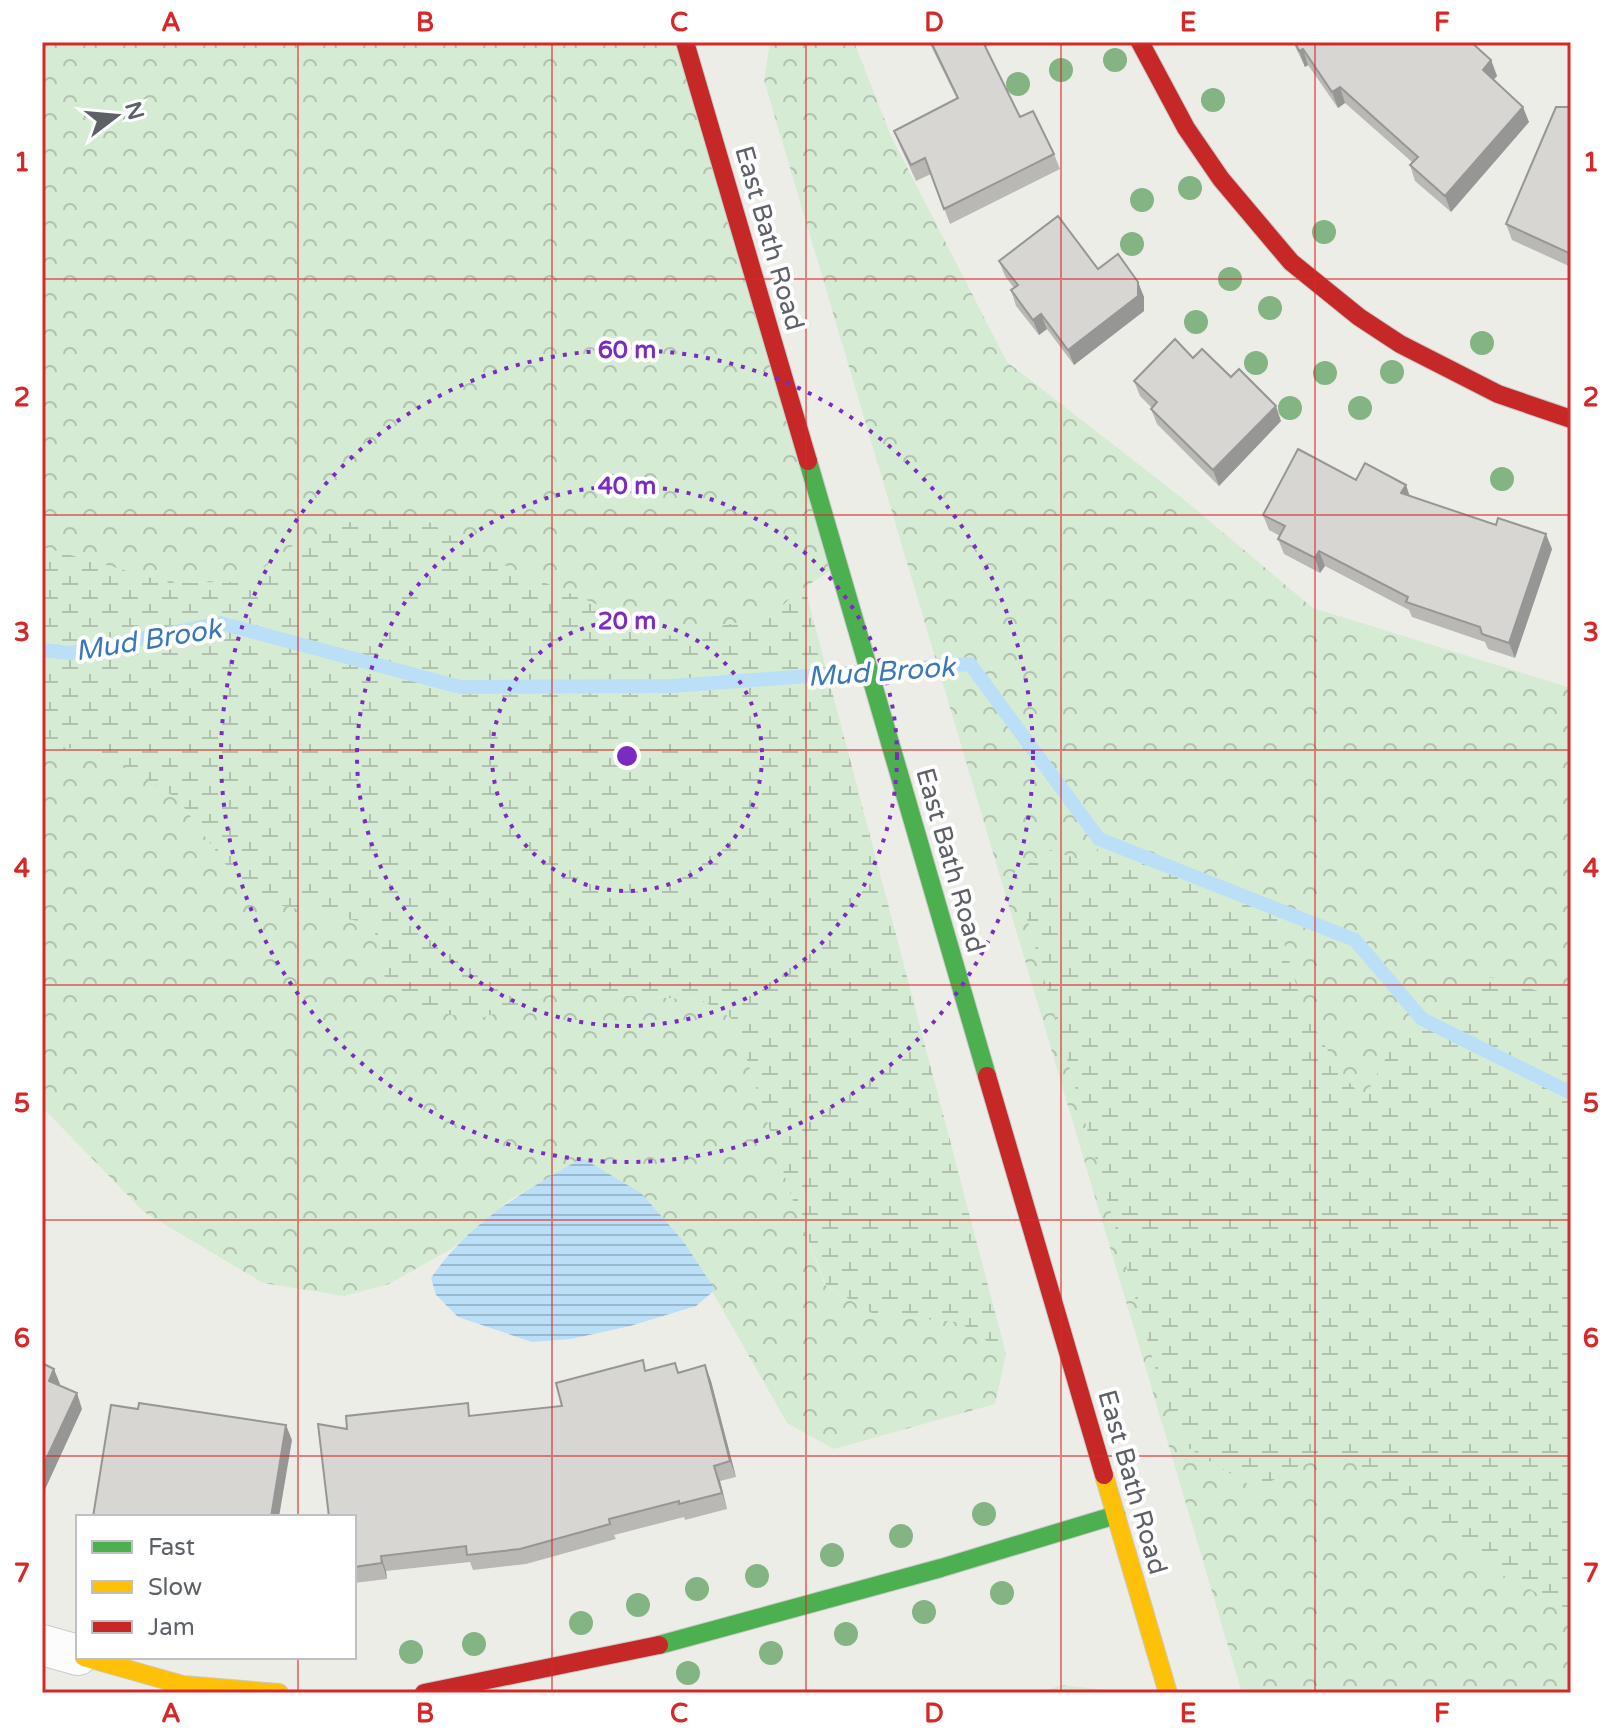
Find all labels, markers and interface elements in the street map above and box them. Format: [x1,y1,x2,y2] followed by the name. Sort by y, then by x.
[161,7,181,38] text: A
[416,7,434,38] text: B
[670,7,688,38] text: C
[924,7,944,38] text: D
[1180,7,1196,38] text: E
[1434,7,1450,38] text: F
[76,76,156,156] north arrow
[119,99,149,123] text: N
[728,142,811,334] street label: East Bath Road
[14,147,30,178] text: 1
[1583,147,1599,178] text: 1
[598,336,656,365] text: 60 m
[14,382,30,413] text: 2
[1583,382,1599,413] text: 2
[598,472,656,501] text: 40 m
[598,607,656,636] text: 20 m
[73,611,225,668] water label: Mud Brook
[14,617,30,648] text: 3
[1583,617,1599,648] text: 3
[806,650,958,694] water label: Mud Brook
[613,742,641,770] centre of rings
[909,764,992,956] street label: East Bath Road
[14,853,30,884] text: 4
[1583,853,1599,884] text: 4
[14,1088,30,1119] text: 5
[1583,1088,1599,1119] text: 5
[14,1323,30,1354] text: 6
[1583,1323,1599,1354] text: 6
[1091,1386,1174,1578] street label: East Bath Road
[76,1515,356,1659] legend
[148,1533,195,1562] text: Fast
[14,1558,30,1589] text: 7
[1583,1558,1599,1589] text: 7
[148,1573,202,1602] text: Slow
[148,1613,195,1642] text: Jam
[161,1698,181,1729] text: A
[416,1698,434,1729] text: B
[670,1698,688,1729] text: C
[924,1698,944,1729] text: D
[1180,1698,1196,1729] text: E
[1434,1698,1450,1729] text: F

